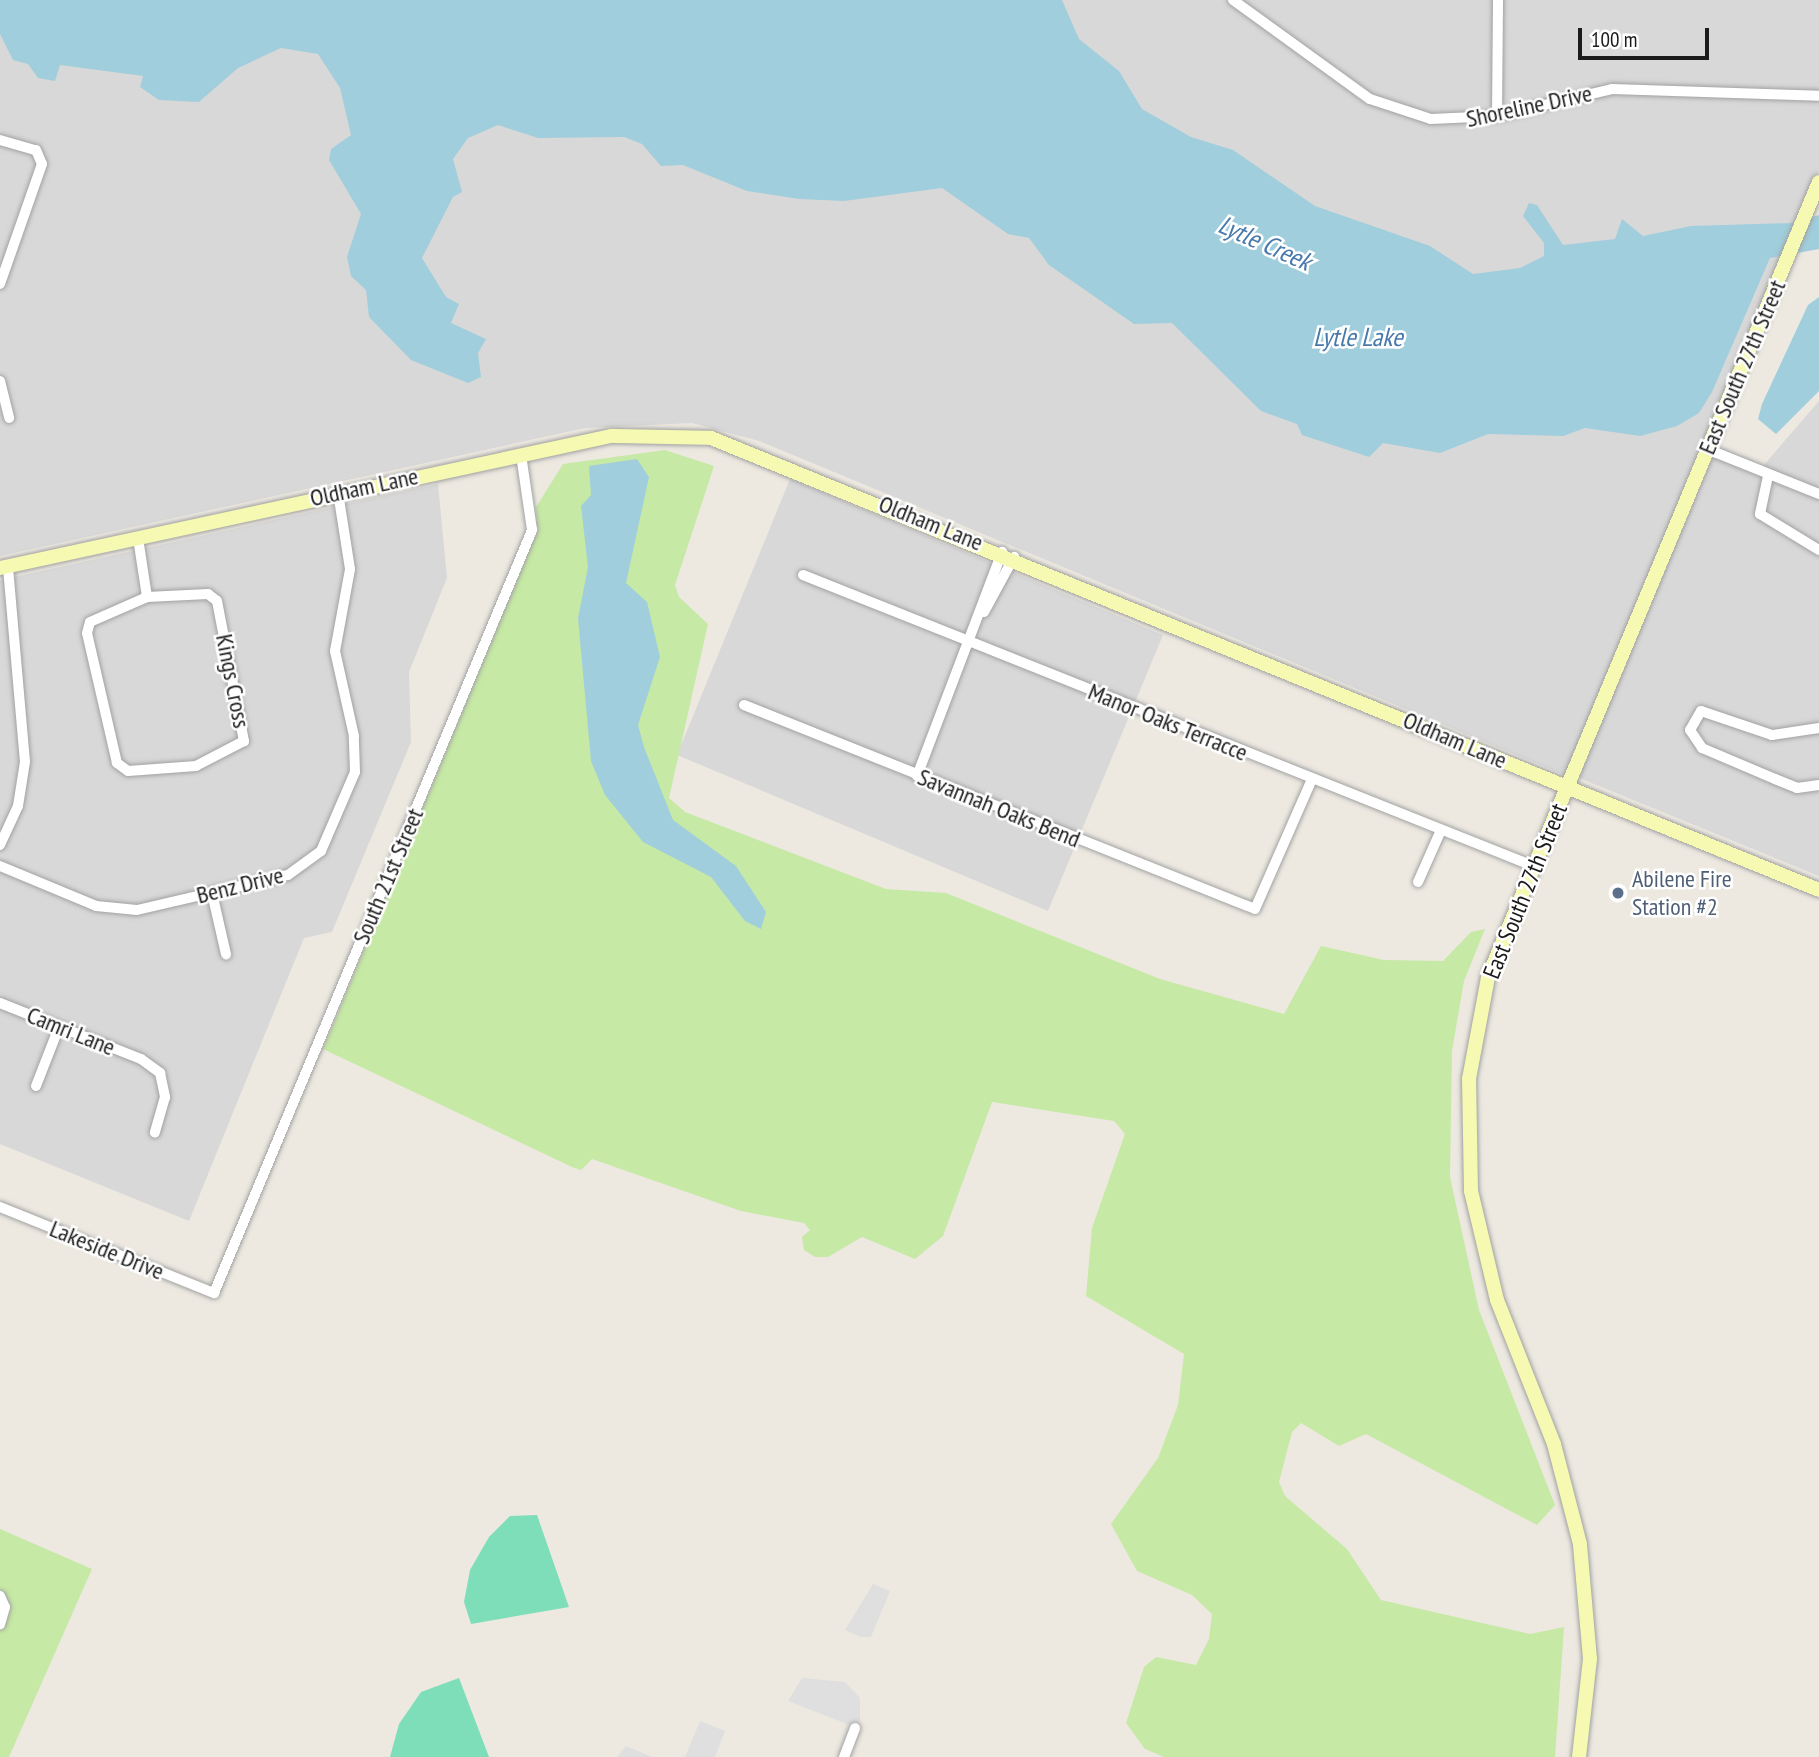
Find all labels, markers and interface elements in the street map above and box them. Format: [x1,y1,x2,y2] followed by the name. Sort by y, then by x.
[1581,14,1712,58] scale bar
[1591,26,1637,53] text: 100 m
[1464,79,1594,133] street label: Shoreline Drive
[1214,209,1316,277] water label: Lytle Creek
[1692,276,1792,458] street label: East South 27th Street
[1313,321,1403,353] water label: Lytle Lake
[307,462,421,512] street label: Oldham Lane
[875,489,987,557] street label: Oldham Lane
[210,632,256,730] street label: Kings Cross
[1084,677,1252,767] street label: Manor Oaks Terracce
[1399,705,1511,775] street label: Oldham Lane
[914,762,1084,854] street label: Savannah Oaks Bend
[1477,799,1573,983] street label: East South 27th Street
[347,804,429,948] street label: South 21st Street
[193,860,287,910] street label: Benz Drive
[1632,865,1732,921] place label: Abilene Fire Station #2
[1610,885,1626,901] marker: Abilene Fire Station #2
[23,1000,119,1062] street label: Camri Lane
[46,1214,168,1286] street label: Lakeside Drive

